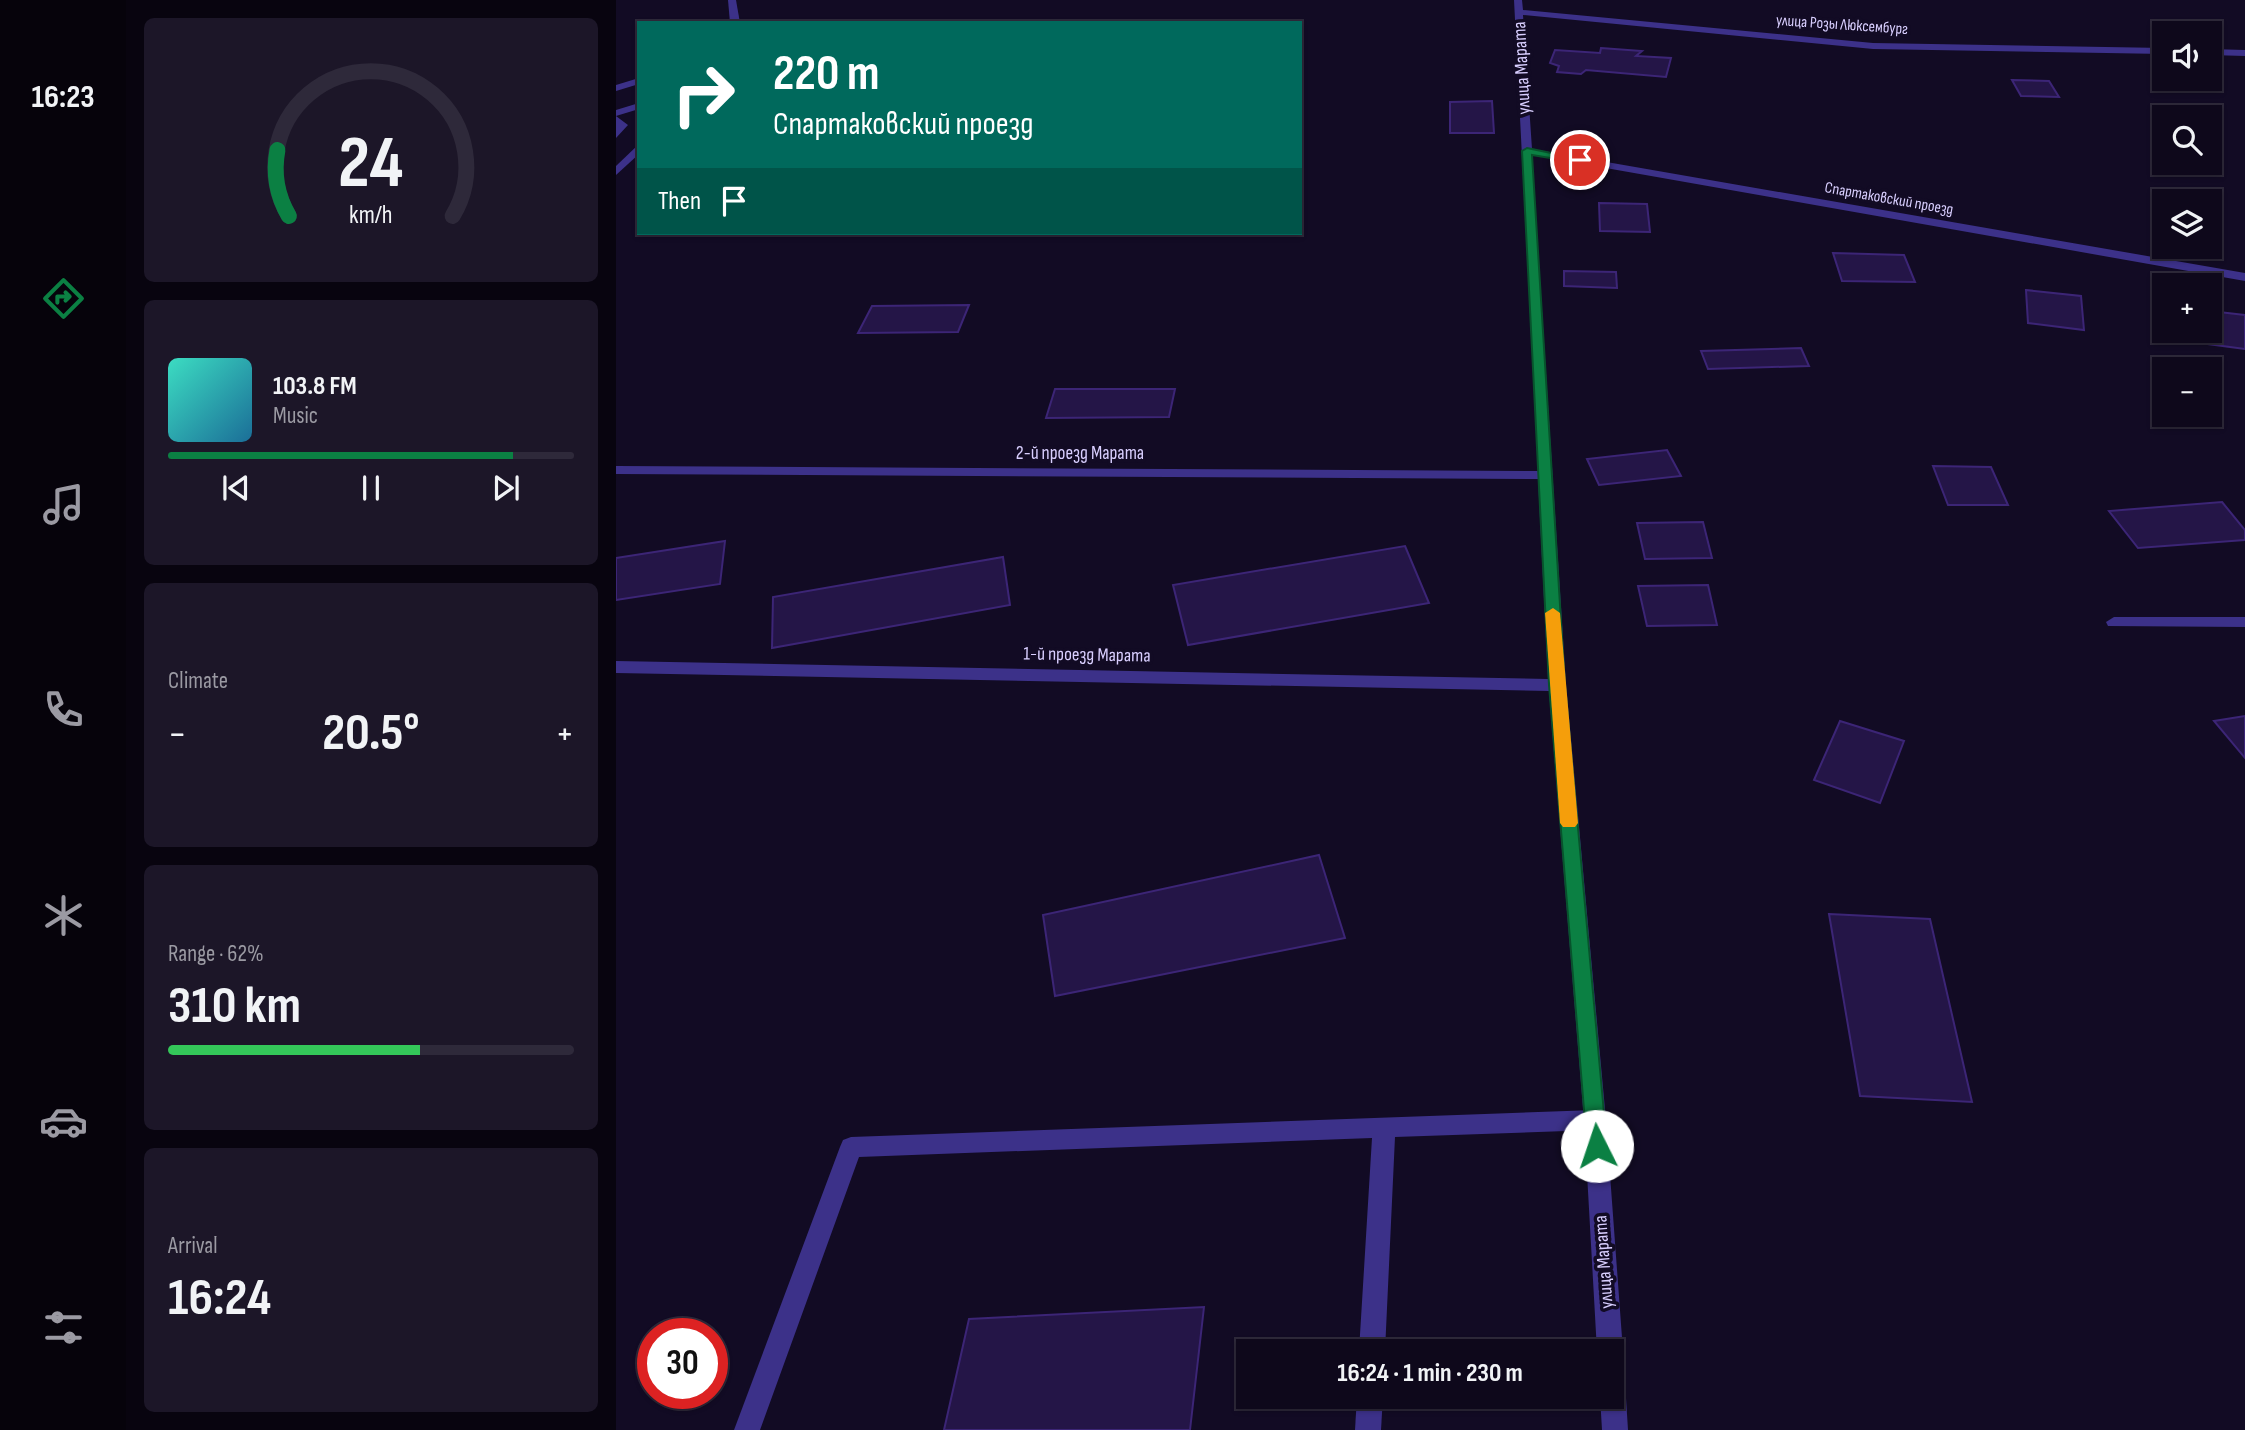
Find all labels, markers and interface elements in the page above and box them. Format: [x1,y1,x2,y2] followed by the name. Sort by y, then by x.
[1775,11,1909,39] street label: улица Розы Люксембург
[1508,21,1536,115] street label: улица Марата
[2152,21,2222,427] map controls
[2152,21,2222,91] button: sound
[773,45,879,104] text: 220 m
[658,49,749,140] icon: right
[31,78,95,117] text: 16:23
[773,105,1033,144] text: Спартаковский проезд
[2152,105,2222,175] button: search
[338,121,404,209] text: 24
[1550,130,1610,190] pin
[1561,141,1599,179] icon: arrive
[1823,178,1955,220] street label: Спартаковский проезд
[715,182,753,220] icon: arrive
[658,186,701,217] text: Then
[2152,189,2222,259] button: layers
[349,200,393,231] text: km/h
[2152,273,2222,343] button: +
[39,274,88,323] icon: directions
[2152,357,2222,427] button: −
[273,371,357,402] text: 103.8 FM
[273,402,318,430] text: Music
[1016,442,1144,465] street label: 2-й проезд Марата
[217,469,255,507] icon: previous
[352,469,390,507] icon: pause
[487,469,525,507] icon: next
[39,480,88,529] icon: music
[1023,642,1151,668] street label: 1-й проезд Марата
[168,667,228,695] text: Climate
[39,685,88,734] icon: phone
[322,702,420,765] text: 20.5°
[168,712,187,757] text: −
[555,712,574,757] text: +
[39,891,88,940] icon: climate
[168,940,264,968] text: Range · 62%
[168,975,301,1038] text: 310 km
[39,1097,88,1146] icon: car
[1560,1109,1634,1183] position arrow
[1589,1215,1619,1309] street label: улица Марата
[168,1232,217,1260] text: Arrival
[168,1267,271,1330] text: 16:24
[39,1303,88,1352] icon: filters
[637,1318,728,1409] speed limit sign: 30
[1337,1358,1523,1389] text: 16:24 · 1 min · 230 m

